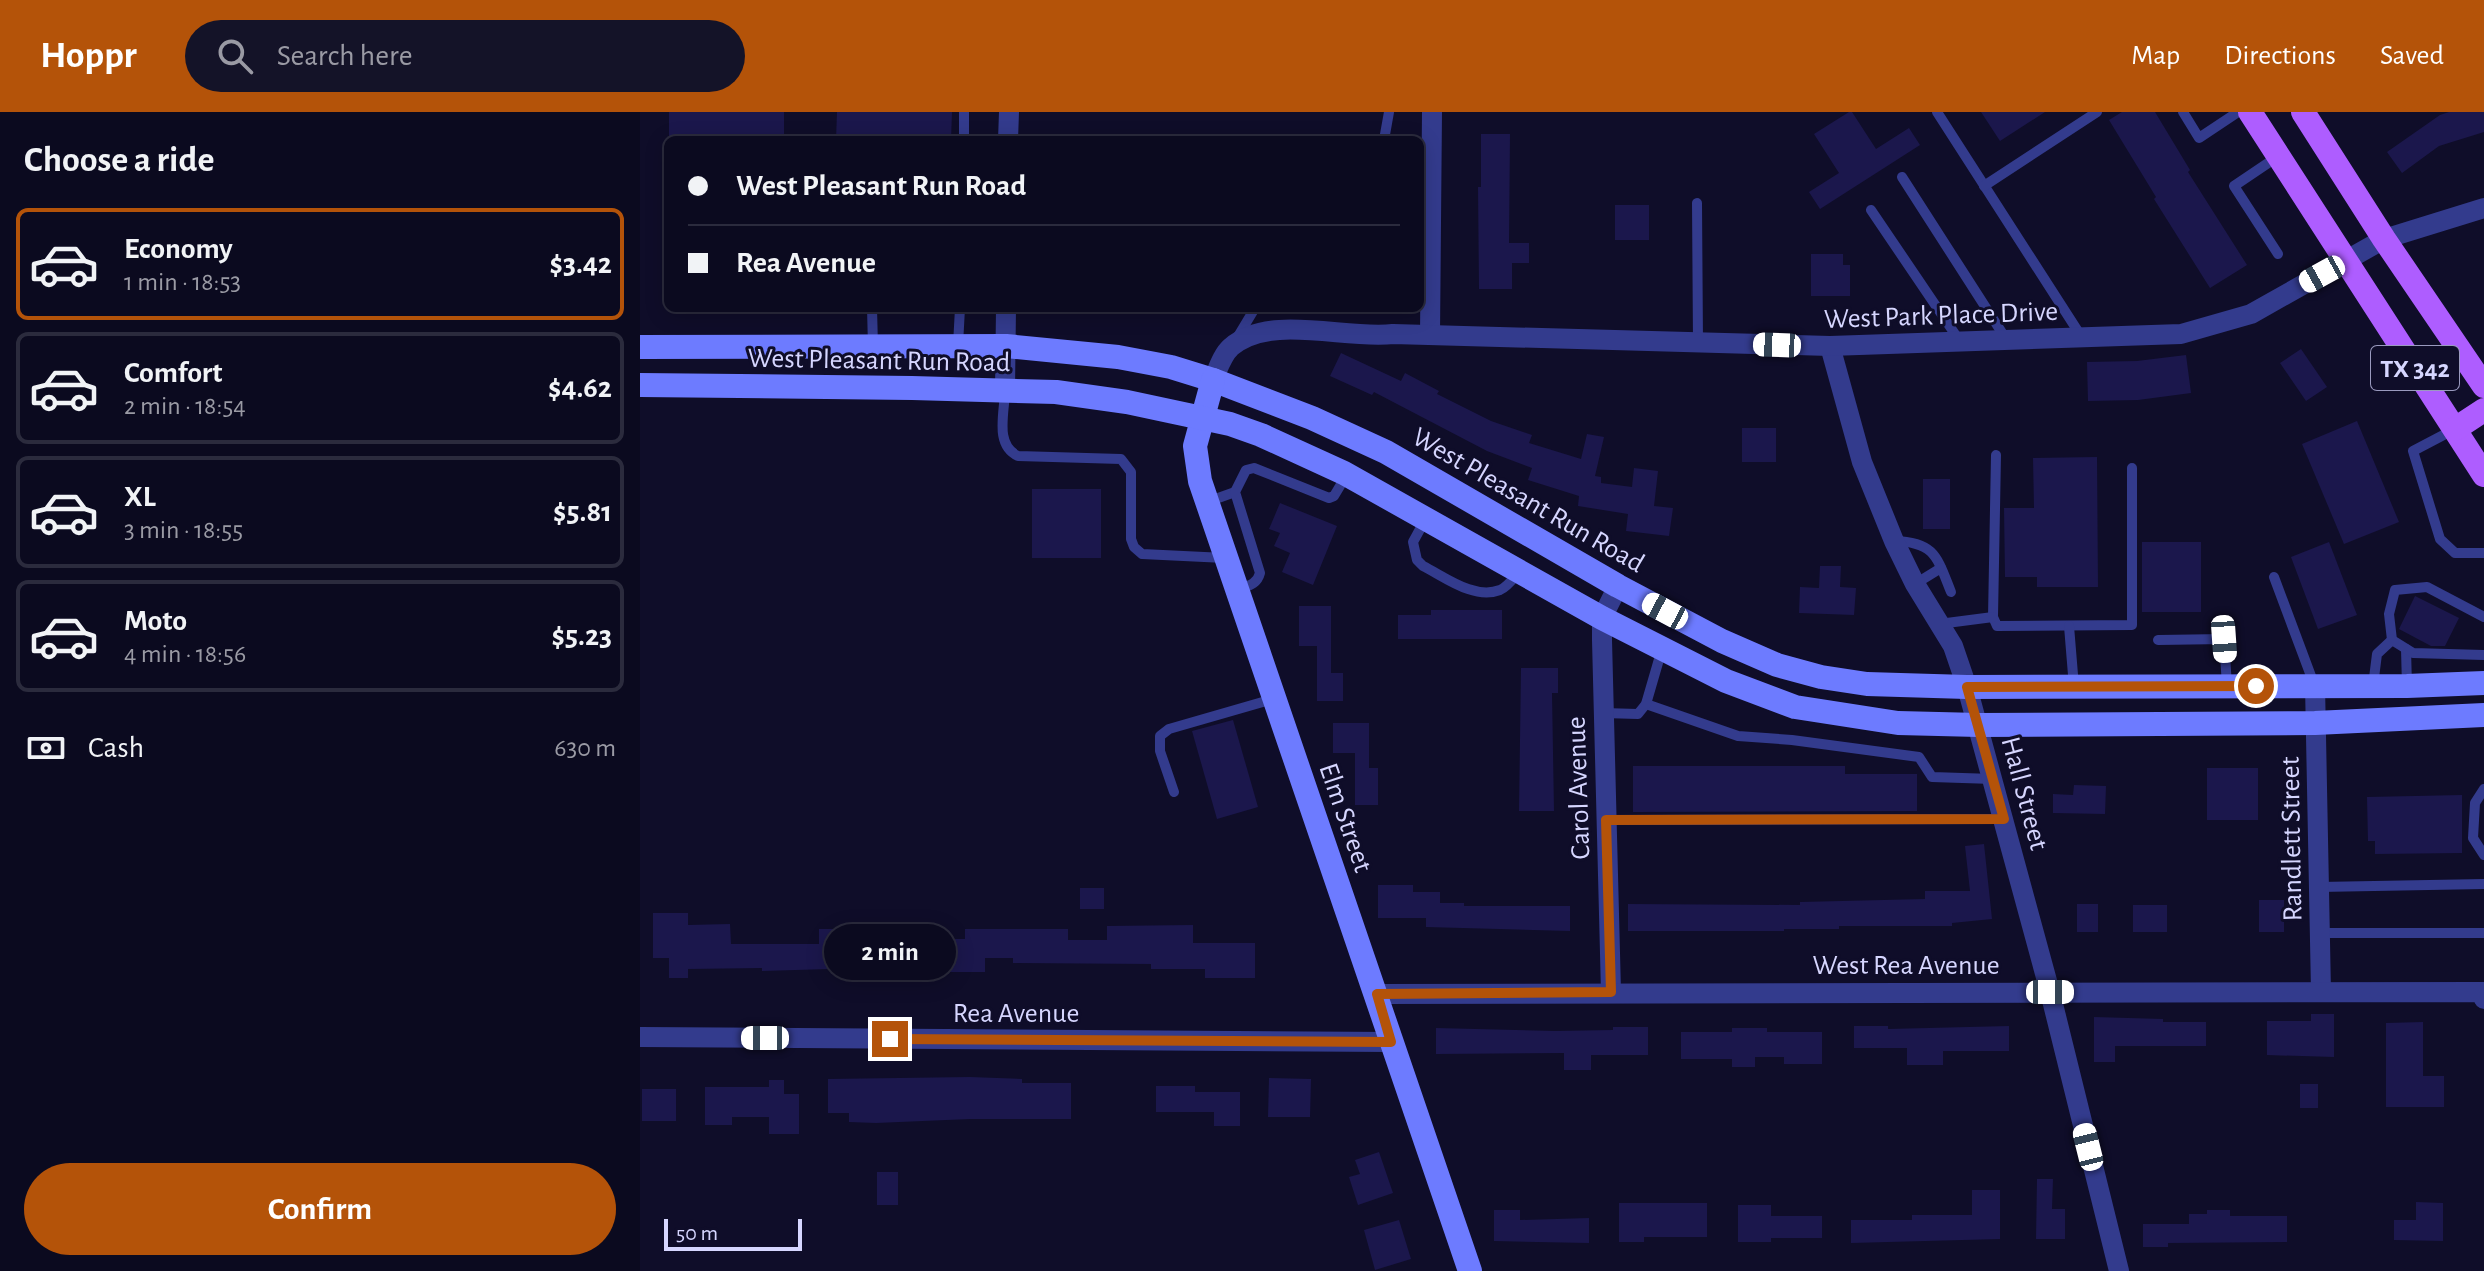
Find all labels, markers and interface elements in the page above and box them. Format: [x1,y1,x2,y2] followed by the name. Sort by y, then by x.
[185,20,745,92] search box
[213,34,257,78] icon: search
[40,37,137,75] text: Hoppr
[277,41,412,71] text: Search here
[2131,42,2180,70] text: Map
[2224,42,2336,70] text: Directions
[2380,42,2444,70] text: Saved
[24,142,214,178] text: Choose a ride
[736,171,1026,201] text: West Pleasant Run Road
[28,228,100,300] icon: car
[124,234,233,264] text: Economy
[736,248,876,278] text: Rea Avenue
[549,249,612,279] text: $3.42
[2295,252,2349,296] car
[124,269,241,295] text: 1 min · 18:53
[1823,298,2059,334] street label: West Park Place Drive
[1753,332,1801,358] car
[747,345,1011,377] street label: West Pleasant Run Road
[2371,346,2459,390] road number: TX 342
[28,352,100,424] icon: car
[124,358,223,388] text: Comfort
[548,373,612,403] text: $4.62
[124,393,246,419] text: 2 min · 18:54
[1407,423,1649,579] street label: West Pleasant Run Road
[28,476,100,548] icon: car
[124,482,156,512] text: XL
[553,497,612,527] text: $5.81
[124,517,243,543] text: 3 min · 18:55
[1638,589,1692,633] car
[28,600,100,672] icon: car
[124,606,187,636] text: Moto
[2210,614,2238,664] car
[552,621,612,651] text: $5.23
[124,641,246,667] text: 4 min · 18:56
[2238,668,2274,704] route start
[1563,716,1595,860] street label: Carol Avenue
[24,726,68,770] icon: cash
[88,733,144,763] text: Cash
[1996,734,2053,853] street label: Hall Street
[554,735,616,761] text: 630 m
[2277,756,2307,922] street label: Randlett Street
[1313,760,1377,876] street label: Elm Street
[824,923,956,979] callout: 2 min
[861,939,919,965] text: 2 min
[1812,952,2000,980] street label: West Rea Avenue
[2026,980,2074,1004] car
[953,1000,1079,1028] street label: Rea Avenue
[872,1021,908,1057] route end
[741,1026,789,1050] car
[2071,1121,2105,1173] car
[24,1163,616,1255] button: Confirm
[664,1215,802,1251] scale bar
[676,1222,718,1244] text: 50 m

